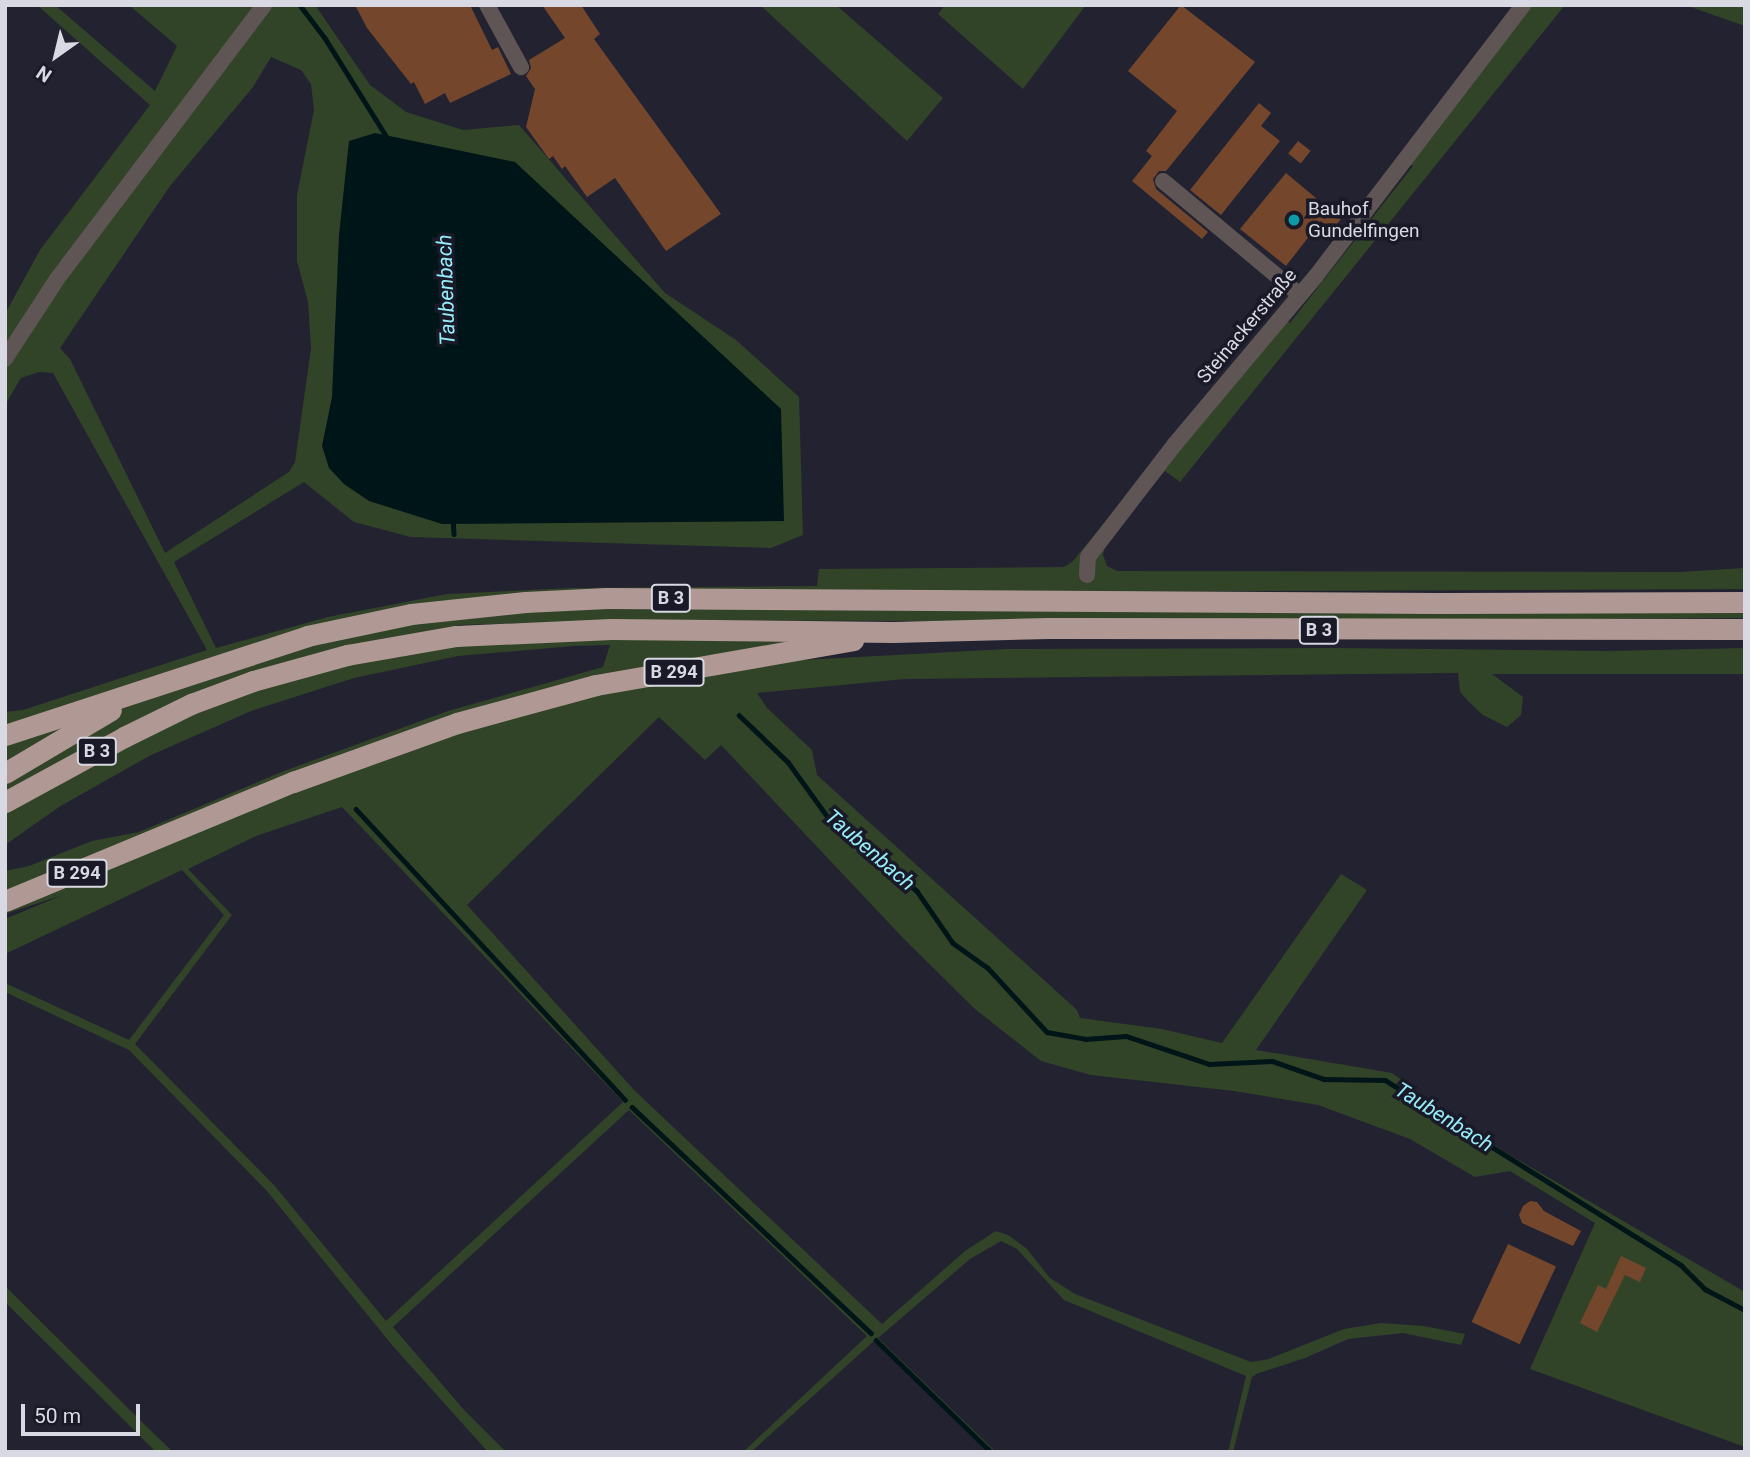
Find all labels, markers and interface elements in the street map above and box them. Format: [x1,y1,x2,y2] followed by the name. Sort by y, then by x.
[21,21,91,91] north arrow
[32,61,56,87] text: N
[1308,198,1420,242] place label: Bauhof Gundelfingen
[1286,212,1302,228] marker: Bauhof Gundelfingen
[431,234,461,346] water label: Taubenbach
[1192,264,1302,388] street label: Steinackerstraße
[650,584,692,612] road number: B 3
[1298,616,1340,644] road number: B 3
[642,658,706,686] road number: B 294
[76,736,118,766] road number: B 3
[820,804,920,896] water label: Taubenbach
[46,858,108,888] road number: B 294
[1390,1077,1498,1157] water label: Taubenbach
[24,1390,144,1434] scale bar
[34,1404,81,1428] text: 50 m

